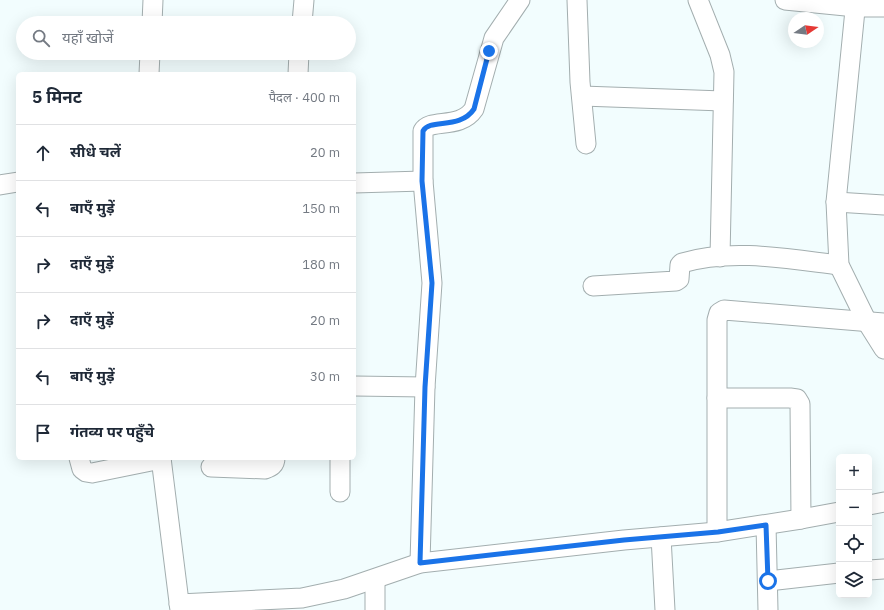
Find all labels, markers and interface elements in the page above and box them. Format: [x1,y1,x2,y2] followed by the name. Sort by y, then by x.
[788,12,824,48] north arrow
[16,16,356,60] search box
[30,27,52,49] icon: search
[62,28,113,47] text: यहाँ खोजें
[480,42,498,60] route end
[32,86,82,108] text: 5 मिनट
[269,89,340,106] text: पैदल · 400 m
[32,142,54,164] icon: ahead
[70,142,121,161] text: सीधे चलें
[310,144,340,161] text: 20 m
[32,198,54,220] icon: left
[70,198,115,217] text: बाएँ मुड़ें
[302,200,340,217] text: 150 m
[32,254,54,276] icon: right
[70,254,114,273] text: दाएँ मुड़ें
[302,256,340,273] text: 180 m
[32,310,54,332] icon: right
[70,310,114,329] text: दाएँ मुड़ें
[310,312,340,329] text: 20 m
[32,366,54,388] icon: left
[70,366,115,385] text: बाएँ मुड़ें
[310,368,340,385] text: 30 m
[32,422,54,444] icon: arrive
[70,422,154,441] text: गंतव्य पर पहुँचे
[836,454,872,598] map controls
[836,454,872,490] button: +
[836,490,872,526] button: −
[836,526,872,562] button: locate
[836,562,872,598] button: layers
[759,572,777,590] route start

